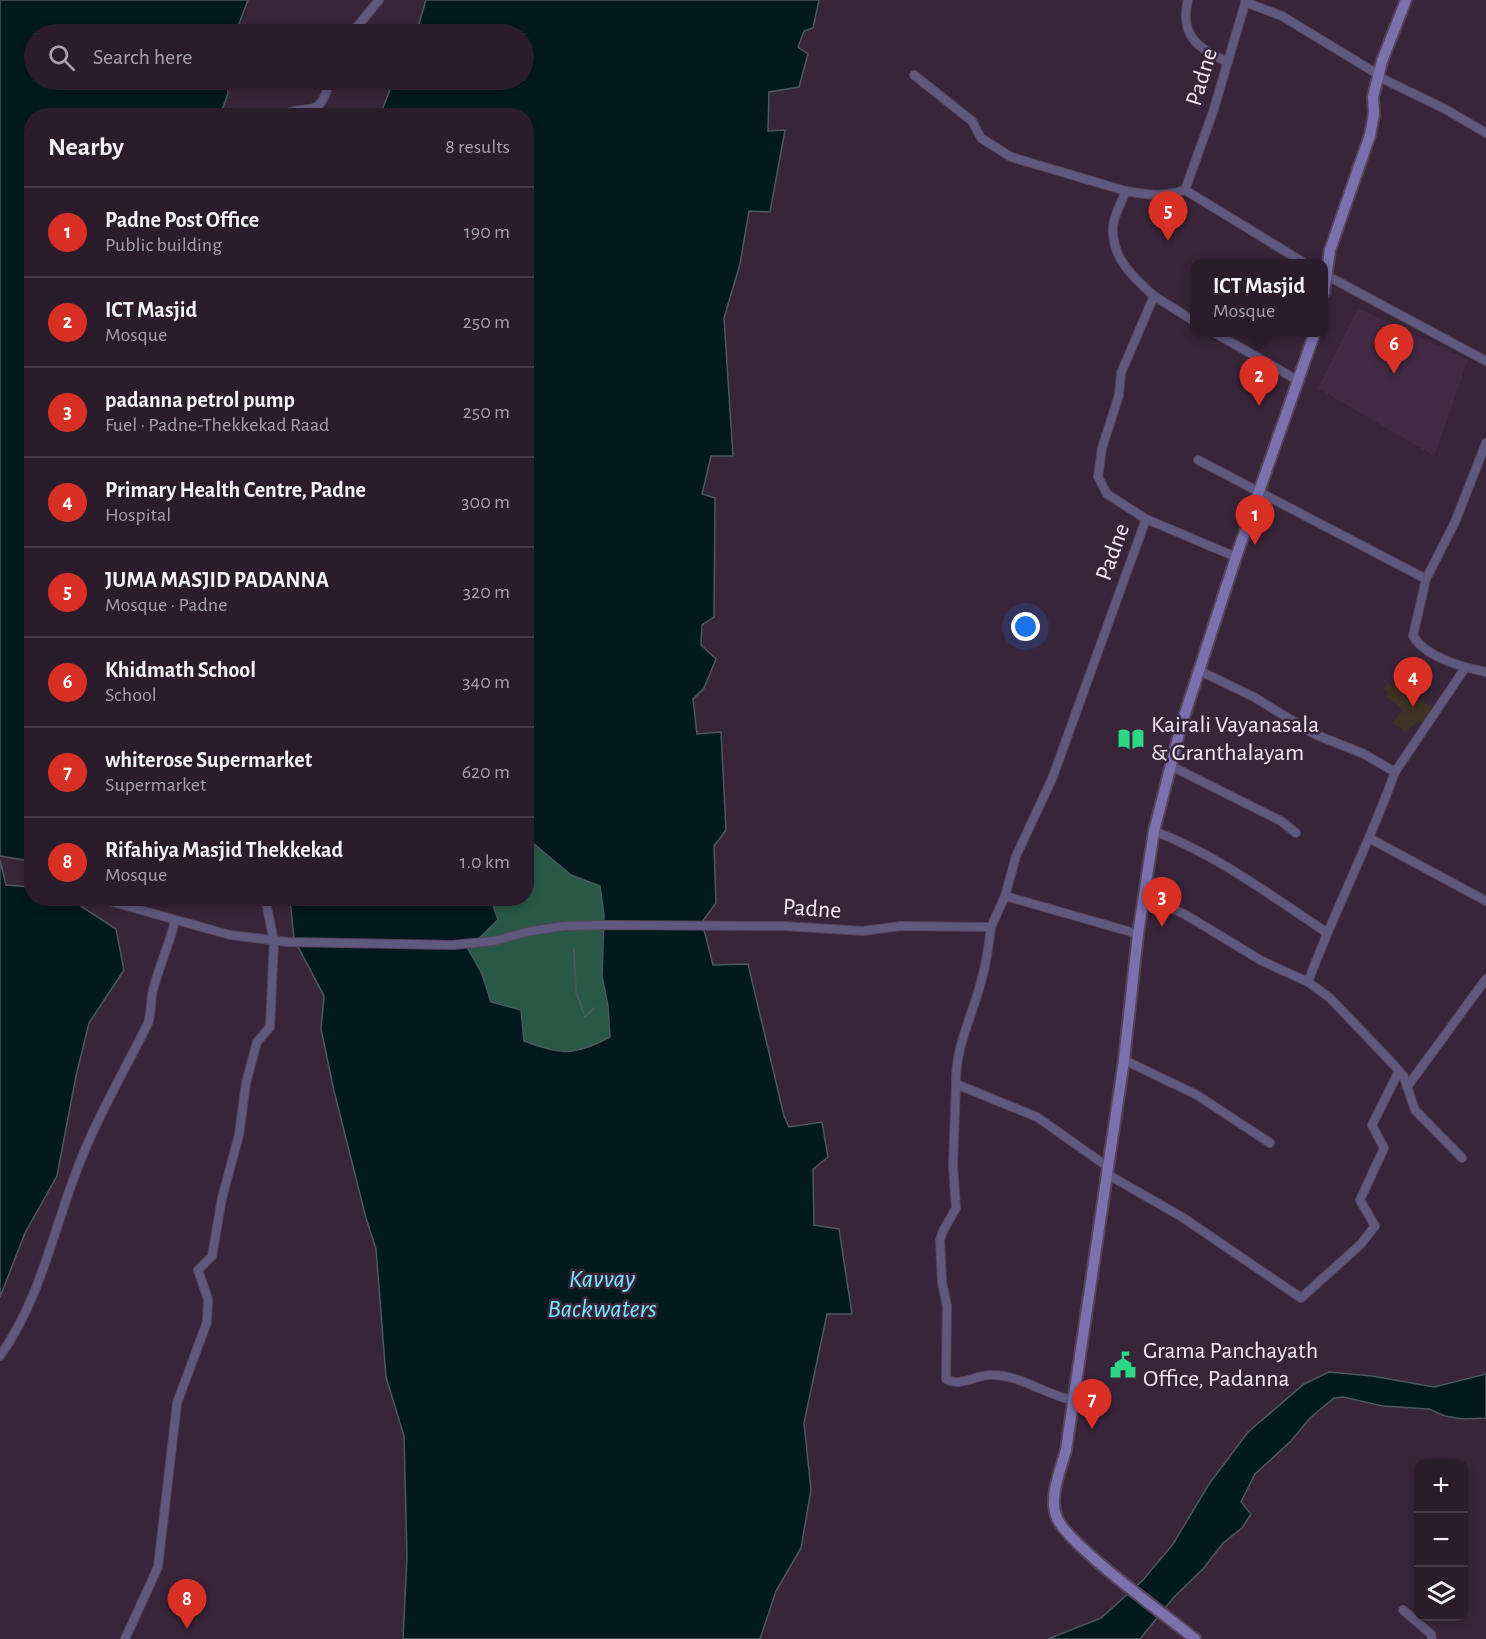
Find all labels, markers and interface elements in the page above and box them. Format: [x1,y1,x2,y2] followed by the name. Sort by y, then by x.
[24,24,534,90] search box
[45,41,78,74] icon: search
[1182,45,1222,109] street label: Padne
[93,46,192,68] text: Search here
[48,134,124,160] text: Nearby
[445,137,510,157] text: 8 results
[1148,192,1188,241] pin: 5
[105,209,259,231] text: Padne Post Office
[64,222,71,242] text: 1
[464,222,510,242] text: 190 m
[105,235,222,255] text: Public building
[1190,259,1328,337] popup
[1213,275,1305,297] text: ICT Masjid
[105,299,197,321] text: ICT Masjid
[1213,301,1275,321] text: Mosque
[63,312,72,332] text: 2
[463,312,510,332] text: 250 m
[1374,324,1414,374] pin: 6
[105,325,167,345] text: Mosque
[1240,356,1278,406] pin: 2
[105,389,295,411] text: padanna petrol pump
[63,402,72,422] text: 3
[463,402,510,422] text: 250 m
[105,415,329,435] text: Fuel · Padne-Thekkekad Raad
[105,479,366,501] text: Primary Health Centre, Padne
[62,492,73,512] text: 4
[461,492,510,512] text: 300 m
[1236,496,1274,545] pin: 1
[105,505,171,525] text: Hospital
[1092,520,1134,584] street label: Padne
[105,569,329,591] text: JUMA MASJID PADANNA
[63,582,72,602] text: 5
[463,582,510,602] text: 320 m
[105,595,227,615] text: Mosque · Padne
[1011,612,1040,641] your location
[1394,658,1432,707] pin: 4
[105,659,256,681] text: Khidmath School
[63,672,72,692] text: 6
[462,672,510,692] text: 340 m
[105,685,157,705] text: School
[1151,713,1319,765] place label: Kairali Vayanasala & Granthalayam
[1116,724,1146,754] library icon: Kairali Vayanasala & Granthalayam
[105,749,312,771] text: whiterose Supermarket
[63,762,72,782] text: 7
[462,762,510,782] text: 620 m
[105,775,206,795] text: Supermarket
[105,839,343,861] text: Rifahiya Masjid Thekkekad
[63,852,72,872] text: 8
[460,852,510,872] text: 1.0 km
[105,865,167,885] text: Mosque
[1142,878,1182,927] pin: 3
[782,895,842,923] street label: Padne
[548,1266,656,1322] water label: Kavvay Backwaters
[1143,1339,1318,1391] place label: Grama Panchayath Office, Padanna
[1108,1350,1138,1380] public building icon: Grama Panchayath Office, Padanna
[1072,1380,1112,1429] pin: 7
[1414,1459,1468,1621] map controls
[1414,1459,1468,1513] button: +
[1414,1513,1468,1567] button: −
[1414,1567,1468,1621] button: layers
[168,1580,207,1629] pin: 8

